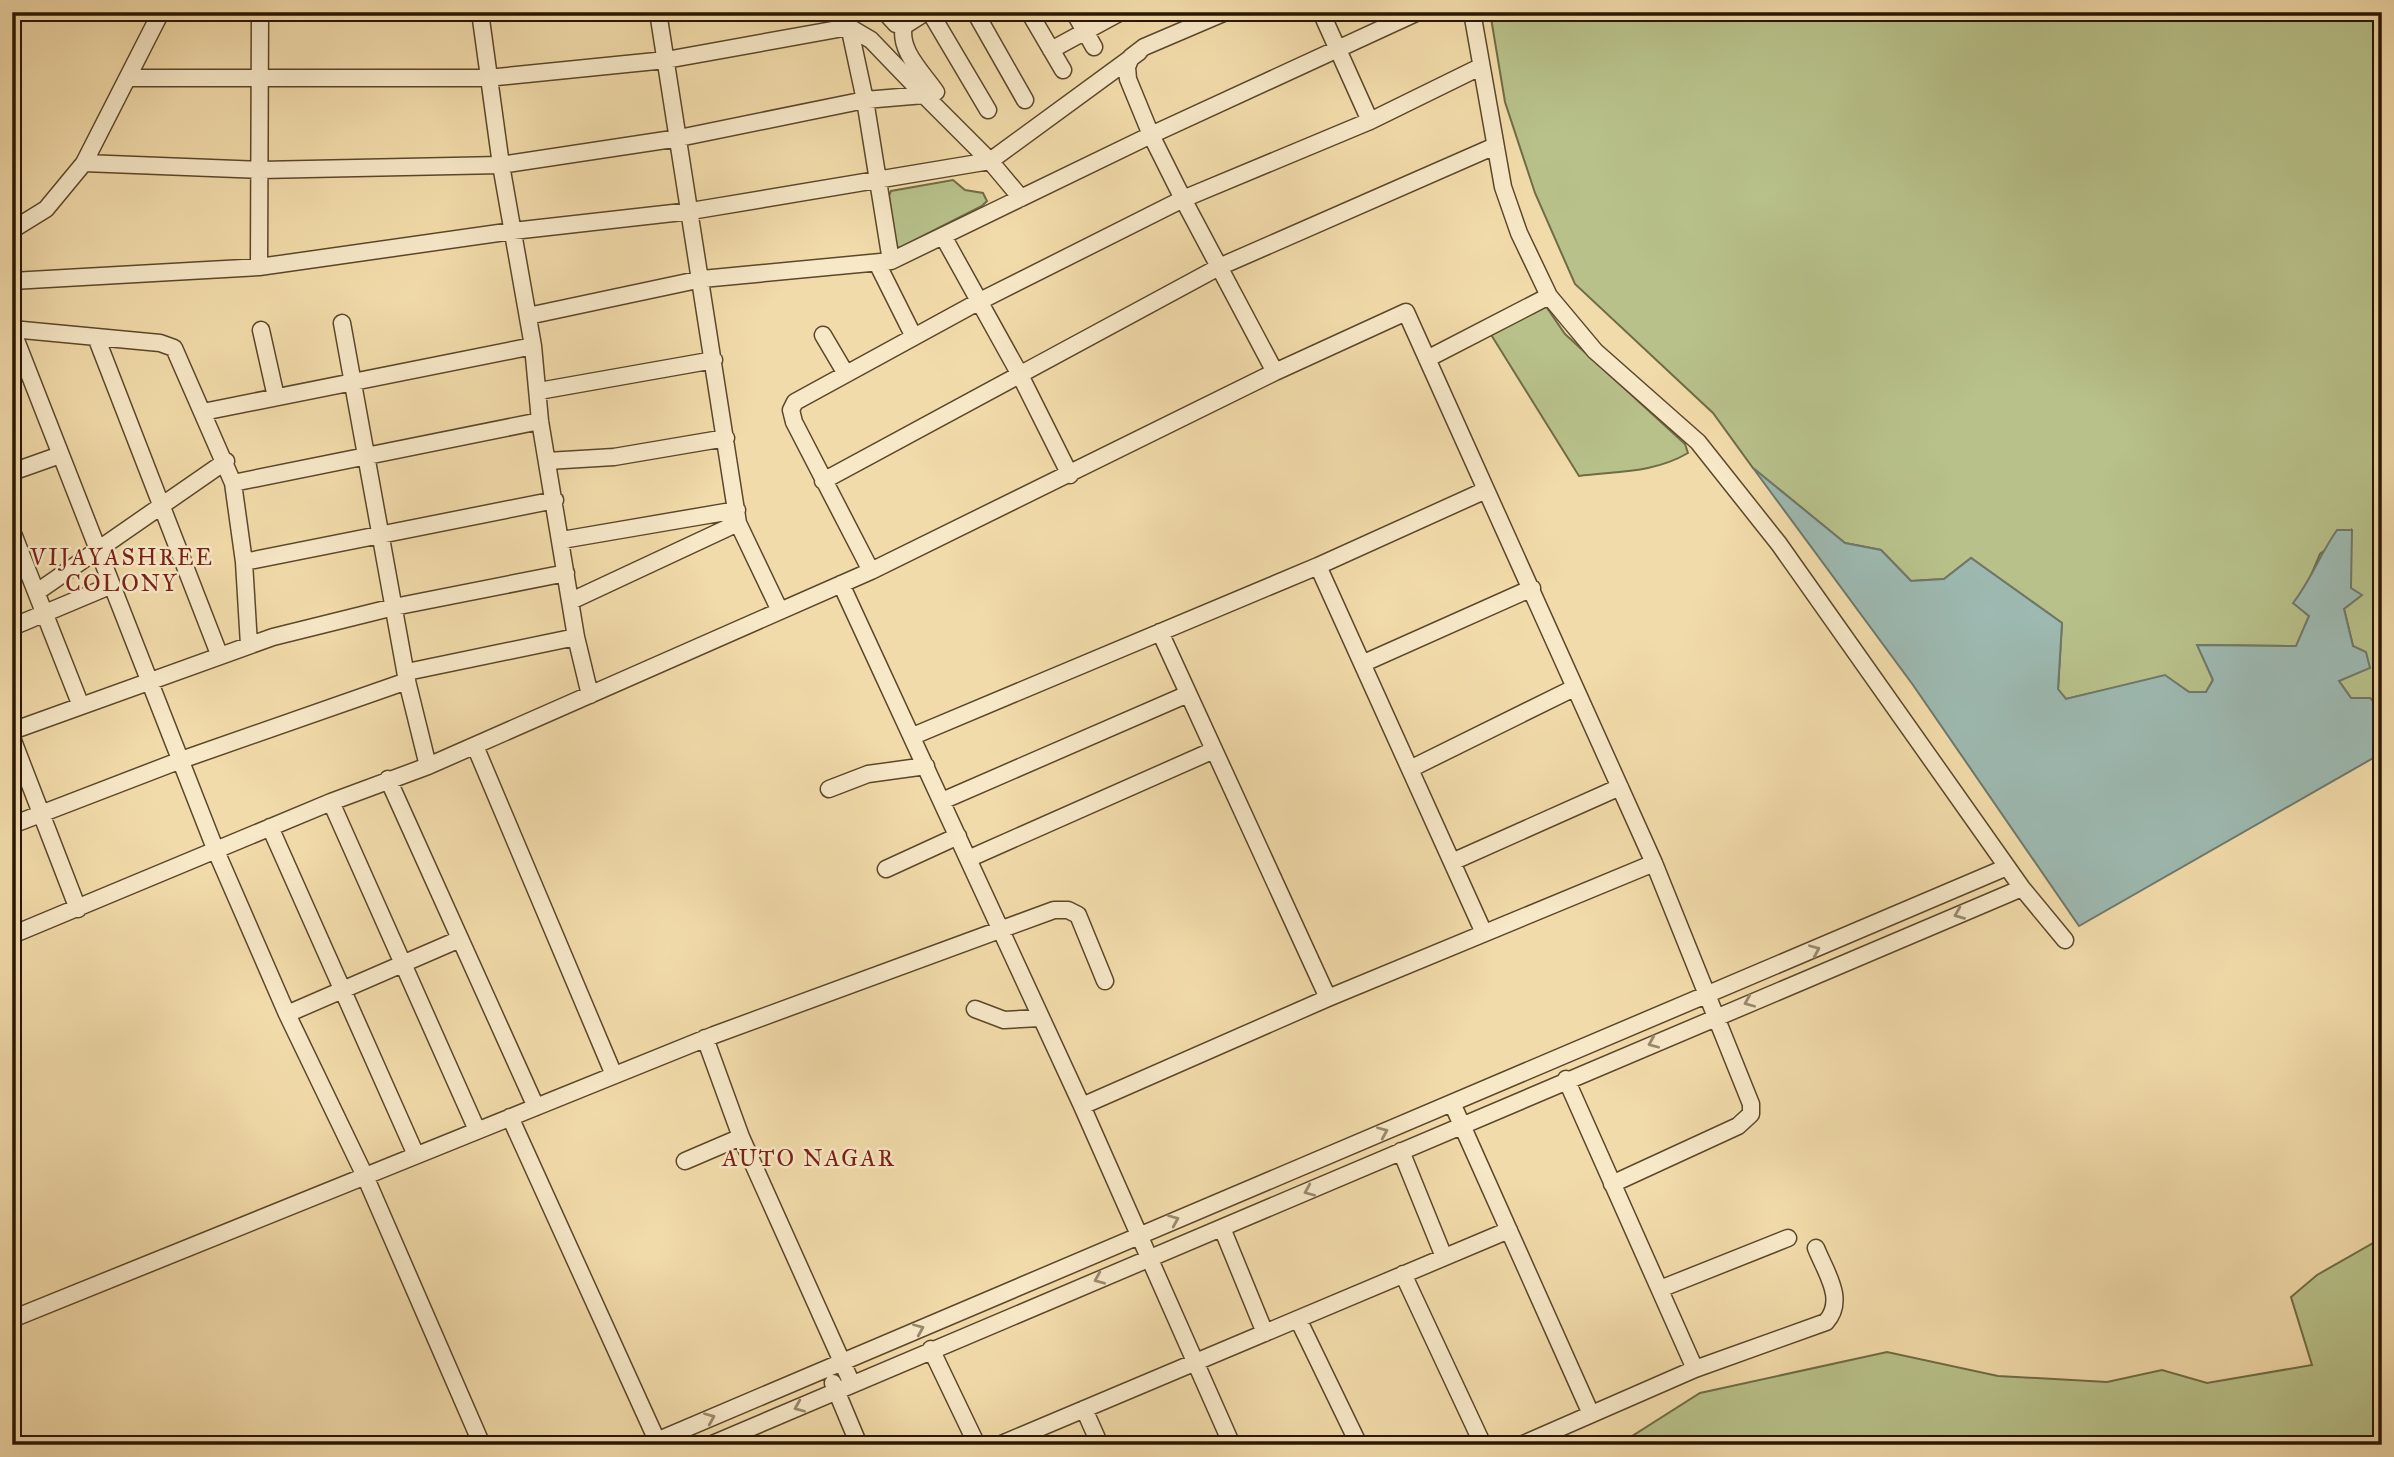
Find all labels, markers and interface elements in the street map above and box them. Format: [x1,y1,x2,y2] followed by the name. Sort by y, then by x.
[29,543,214,597] district label: VIJAYASHREE COLONY
[1954,906,1967,920] one-way arrow
[1809,944,1821,958] one-way arrow
[1744,994,1757,1008] one-way arrow
[1647,1035,1660,1049] one-way arrow
[1376,1126,1389,1140] one-way arrow
[721,1144,896,1172] district label: AUTO NAGAR
[1303,1183,1316,1197] one-way arrow
[1166,1214,1179,1228] one-way arrow
[1094,1271,1106,1285] one-way arrow
[913,1323,925,1337] one-way arrow
[794,1398,806,1412] one-way arrow
[703,1412,715,1426] one-way arrow

